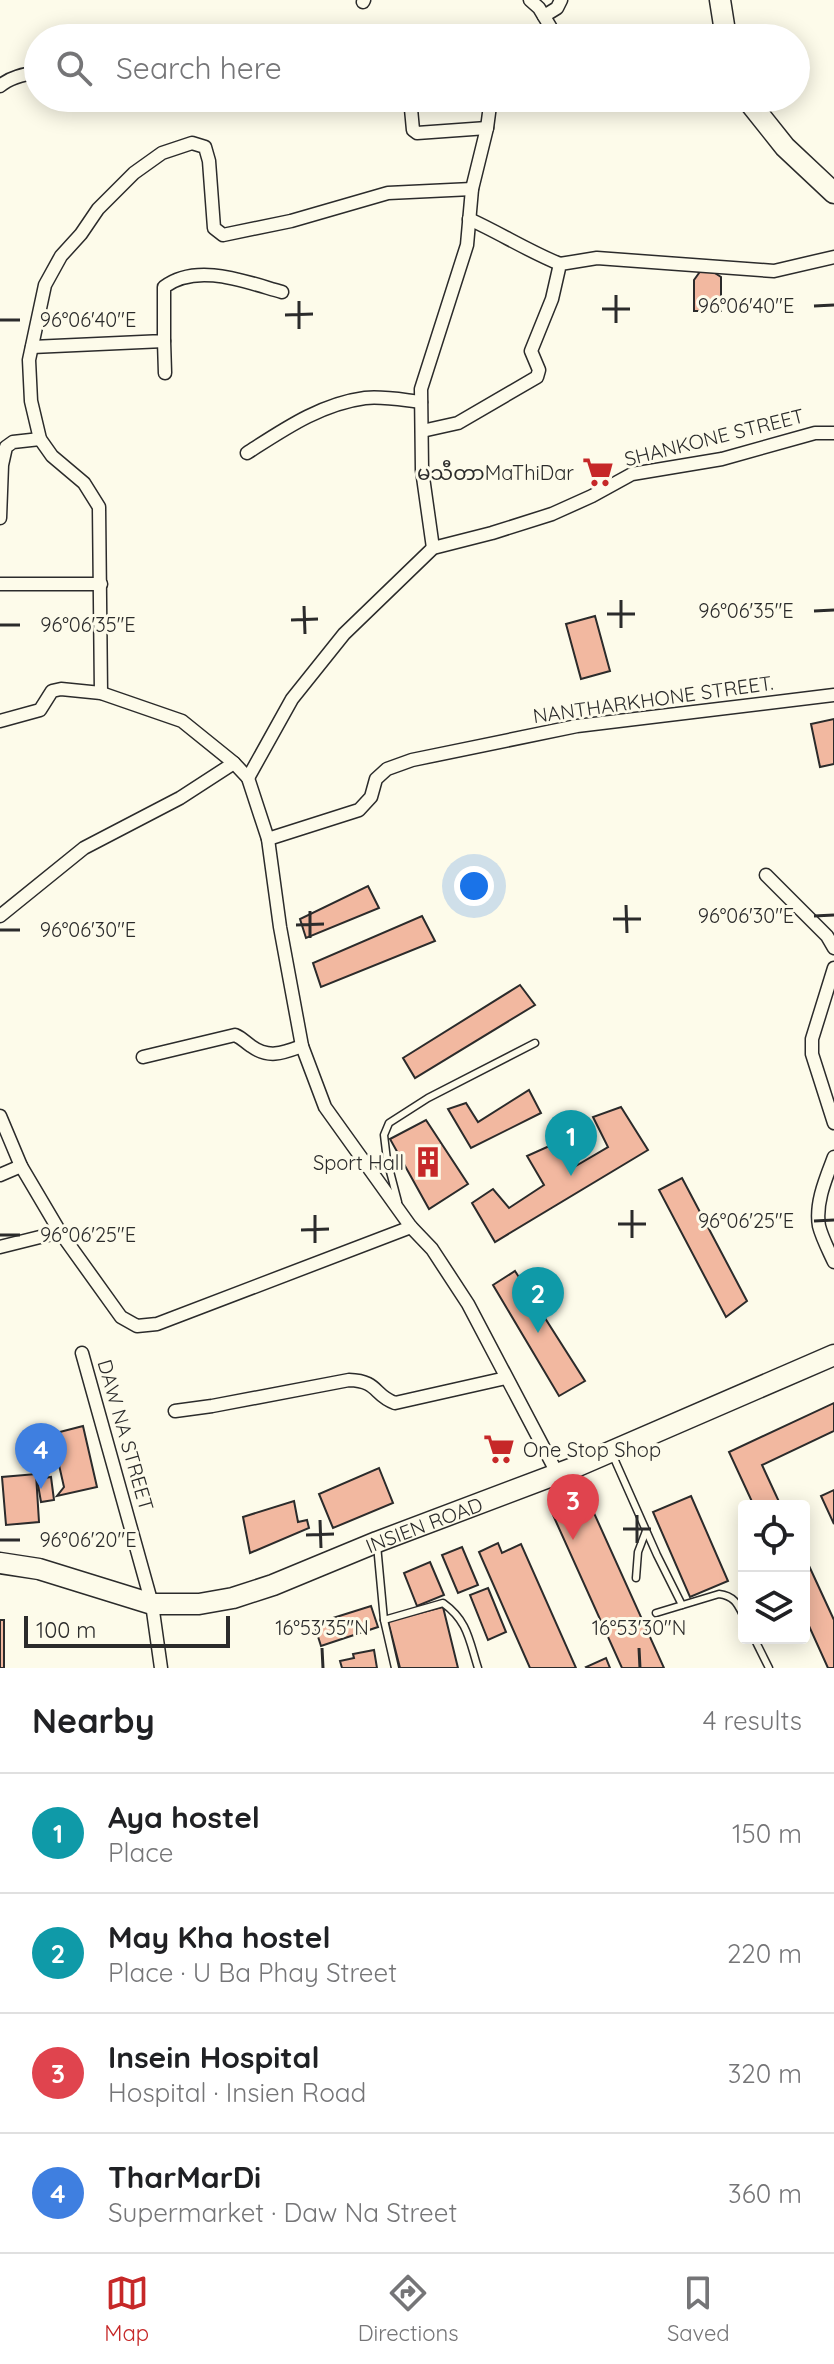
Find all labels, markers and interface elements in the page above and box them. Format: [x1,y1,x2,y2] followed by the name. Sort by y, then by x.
[24,24,810,112] search box
[52,46,96,90] icon: search
[116,49,282,87] text: Search here
[698,293,794,318] text: 96°06'40"E
[40,307,136,332] text: 96°06'40"E
[622,403,806,471] street label: SHANKONE STREET
[581,455,615,489] supermarket icon: မသီတာMaThiDar
[417,459,574,485] place label: မသီတာMaThiDar
[698,598,794,623] text: 96°06'35"E
[40,612,136,637] text: 96°06'35"E
[531,670,775,728] street label: NANTHARKHONE STREET.
[454,866,494,906] your location
[698,903,794,928] text: 96°06'30"E
[40,917,136,942] text: 96°06'30"E
[545,1110,597,1176] pin: 1
[411,1145,445,1179] building icon: Sport Hall
[313,1150,404,1175] place label: Sport Hall
[698,1208,794,1233] text: 96°06'25"E
[40,1222,136,1247] text: 96°06'25"E
[512,1267,564,1333] pin: 2
[92,1357,160,1513] street label: DAW NA STREET
[15,1423,67,1489] pin: 4
[482,1432,516,1466] supermarket icon: One Stop Shop
[523,1437,661,1462] place label: One Stop Shop
[547,1474,599,1540] pin: 3
[362,1491,486,1558] street label: INSIEN ROAD
[738,1500,810,1644] map controls
[738,1500,810,1572] button: locate
[39,1527,137,1552] text: 96°06'20"E
[738,1572,810,1644] button: layers
[24,1612,230,1648] scale bar
[275,1615,369,1640] text: 16°53'35"N
[592,1615,686,1640] text: 16°53'30"N
[36,1616,96,1644] text: 100 m
[32,1699,155,1742] text: Nearby
[703,1704,802,1737] text: 4 results
[108,1798,260,1836] text: Aya hostel
[53,1817,63,1850] text: 1
[732,1817,802,1850] text: 150 m
[108,1836,173,1869] text: Place
[108,1918,331,1956] text: May Kha hostel
[51,1937,65,1970] text: 2
[727,1937,802,1970] text: 220 m
[108,1956,397,1989] text: Place · U Ba Phay Street
[108,2038,320,2076] text: Insein Hospital
[51,2057,65,2090] text: 3
[728,2057,802,2090] text: 320 m
[108,2076,366,2109] text: Hospital · Insien Road
[108,2158,261,2196] text: TharMarDi
[50,2177,66,2210] text: 4
[728,2177,802,2210] text: 360 m
[108,2196,457,2229] text: Supermarket · Daw Na Street
[104,2271,149,2347] tab: Map
[358,2271,458,2347] tab: Directions
[667,2271,730,2347] tab: Saved

